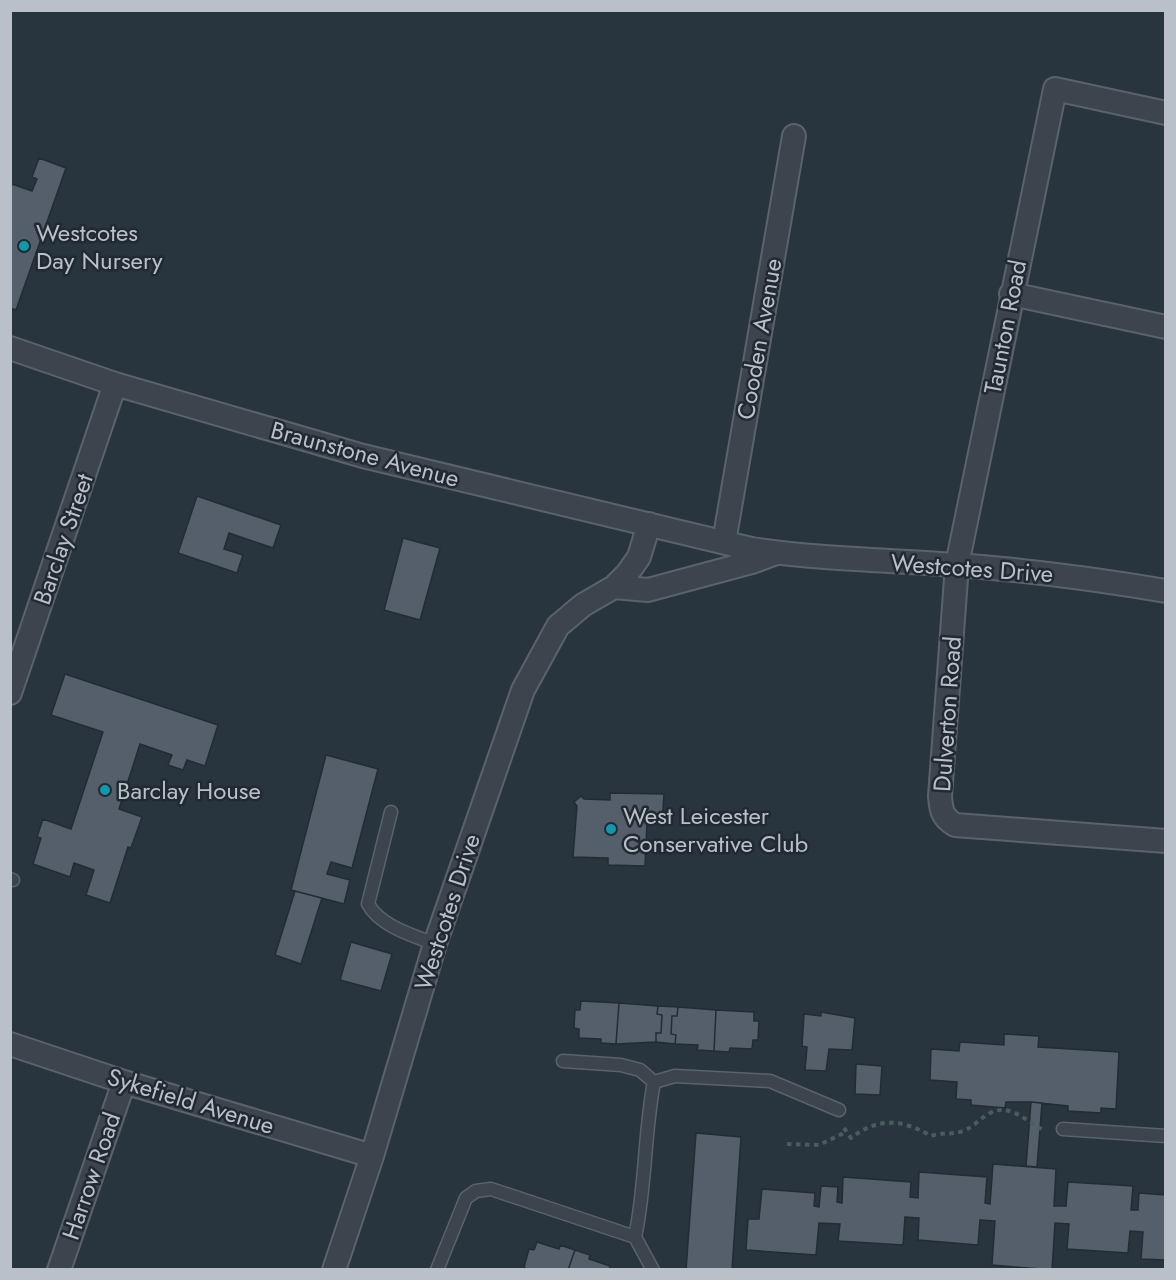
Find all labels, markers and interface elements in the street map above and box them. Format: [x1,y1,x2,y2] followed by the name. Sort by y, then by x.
[36,215,163,278] place label: Westcotes Day Nursery
[17,239,31,253] marker: Westcotes Day Nursery
[728,256,790,422] street label: Cooden Avenue
[975,257,1035,397] street label: Taunton Road
[267,412,463,496] street label: Braunstone Avenue
[24,469,102,609] street label: Barclay Street
[890,545,1054,591] street label: Westcotes Drive
[924,635,970,793] street label: Dulverton Road
[117,773,261,808] place label: Barclay House
[98,783,112,797] marker: Barclay House
[623,798,808,861] place label: West Leicester Conservative Club
[604,822,618,836] marker: West Leicester Conservative Club
[405,829,489,995] street label: Westcotes Drive
[103,1059,279,1143] street label: Sykefield Avenue
[53,1107,129,1245] street label: Harrow Road

